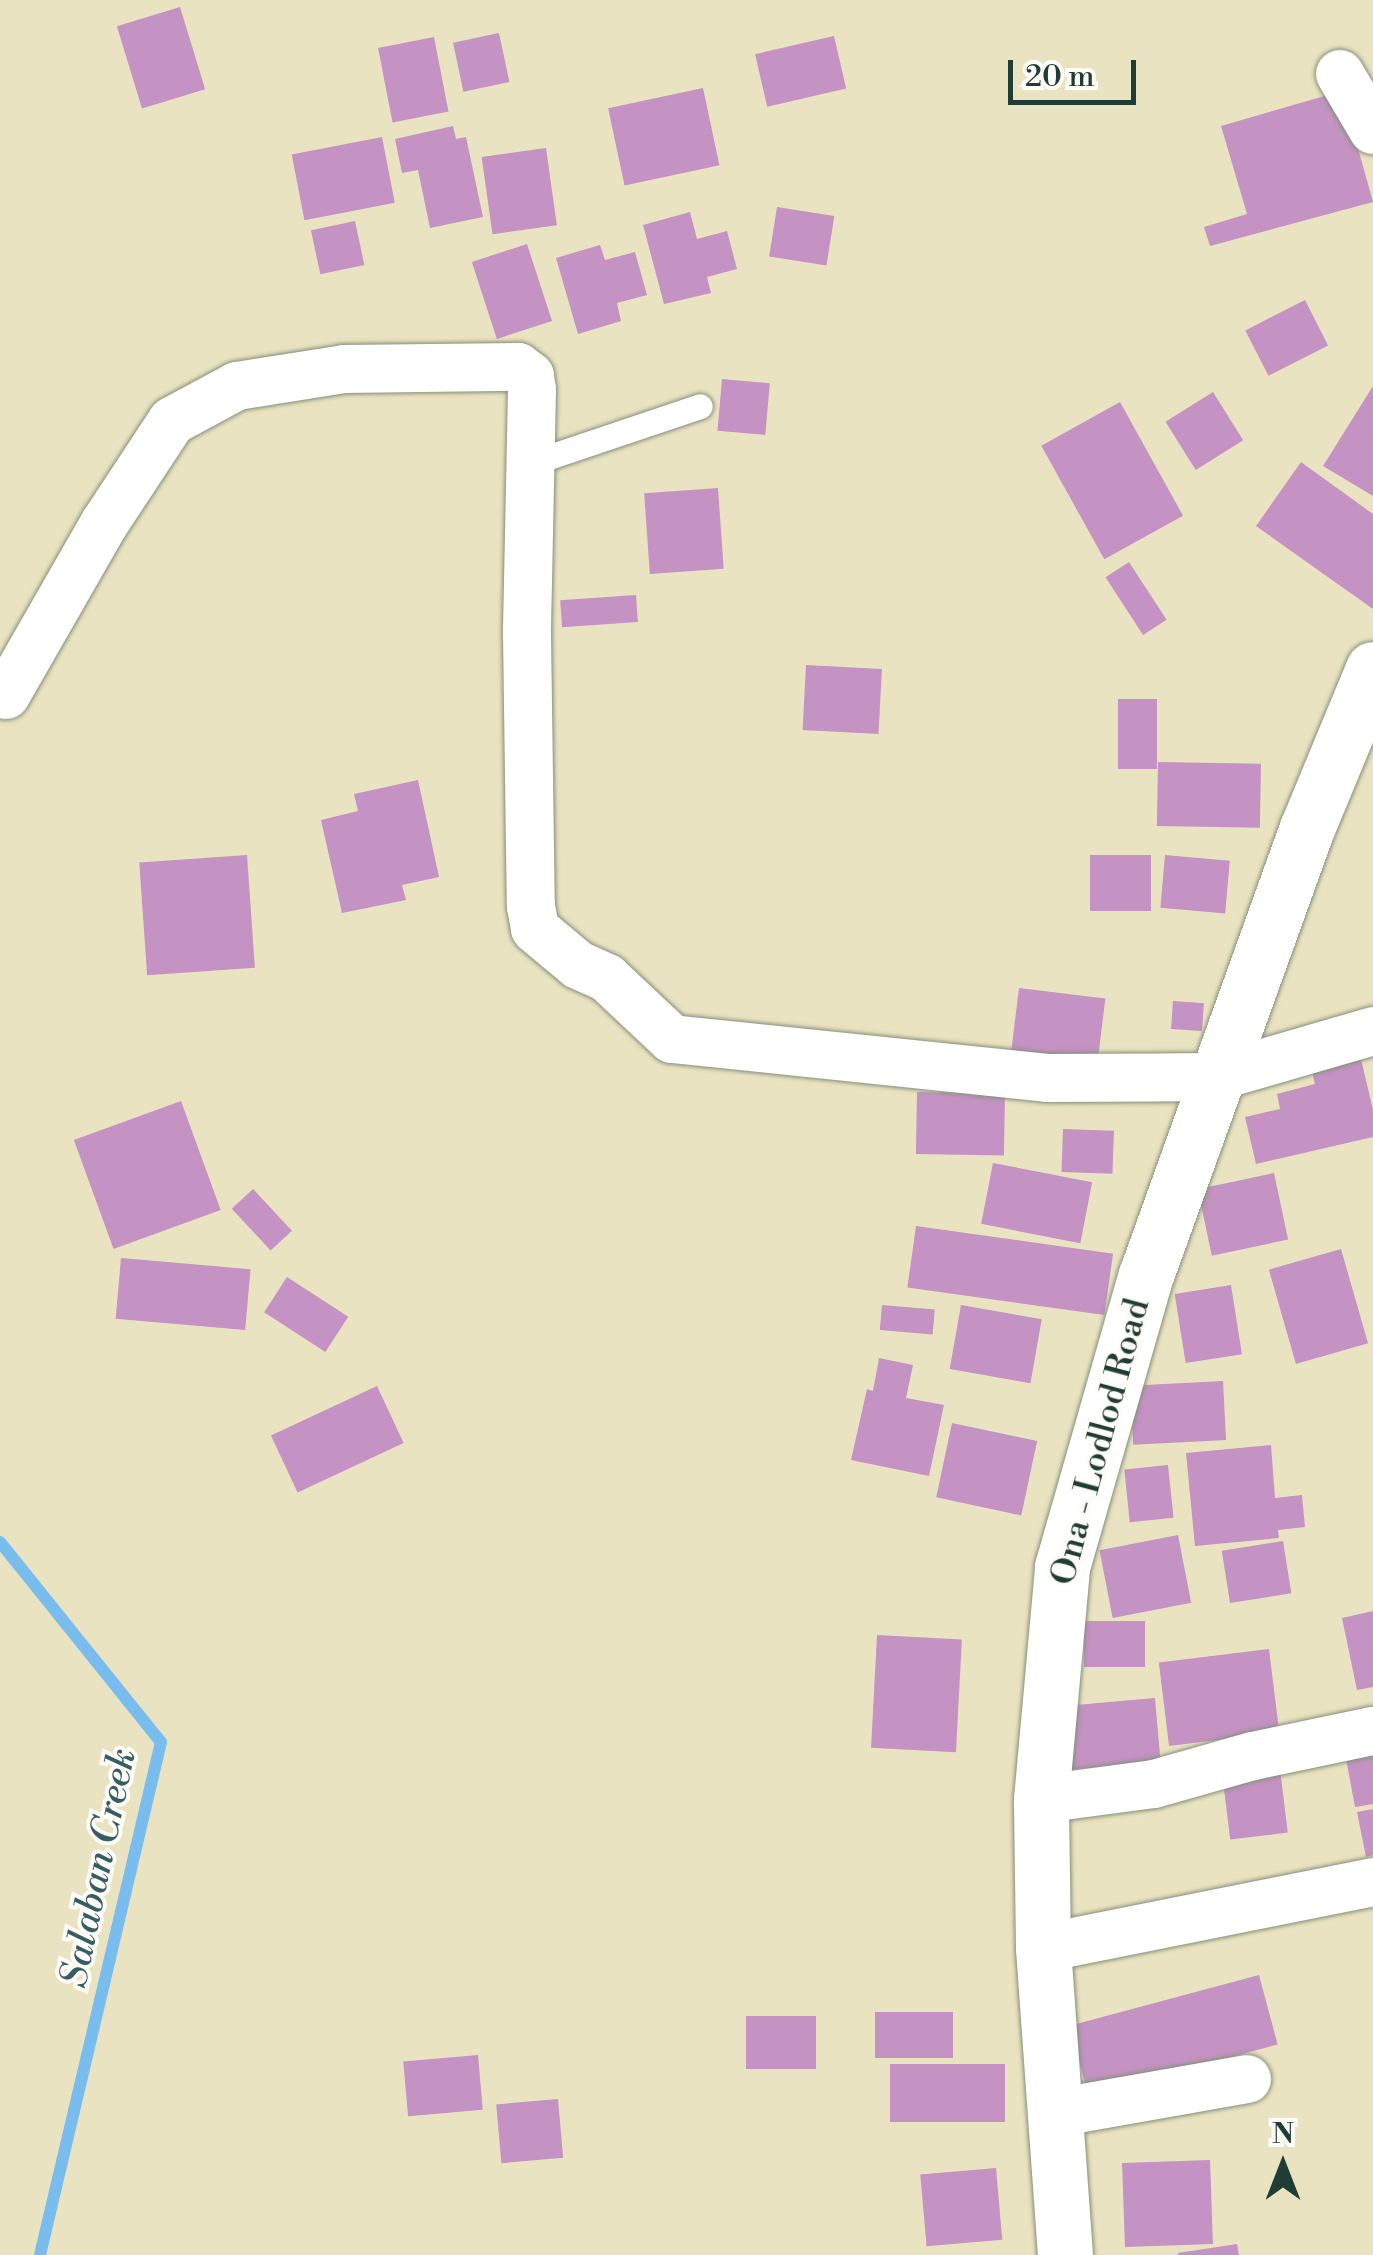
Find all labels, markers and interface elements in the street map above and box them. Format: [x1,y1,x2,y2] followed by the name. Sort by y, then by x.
[1013,40,1140,102] scale bar
[1025,58,1094,96] text: 20 m
[1043,1294,1159,1590] street label: Ona - Lodlod Road
[51,1744,147,1992] water label: Salaban Creek
[1233,2115,1333,2215] north arrow
[1272,2117,1294,2152] text: N

